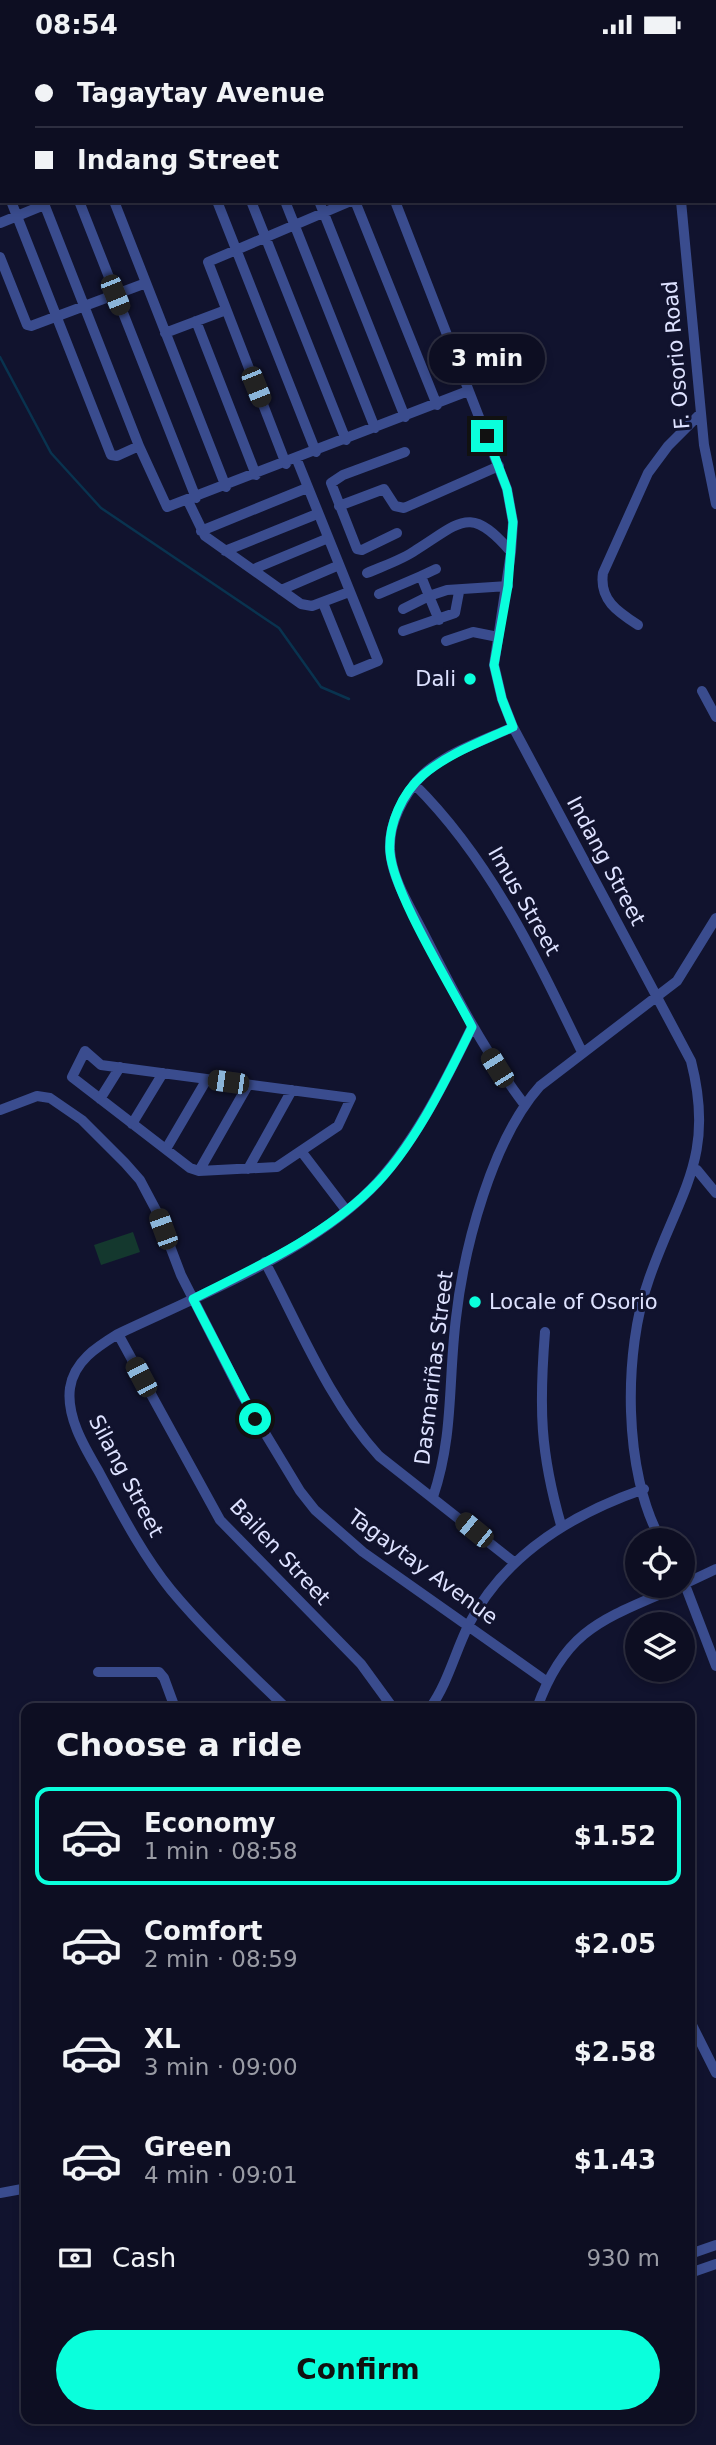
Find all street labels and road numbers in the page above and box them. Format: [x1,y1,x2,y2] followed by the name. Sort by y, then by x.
[658,280,694,430] street label: F. Osorio Road
[562,792,650,930] street label: Indang Street
[483,842,565,960] street label: Imus Street
[410,1270,458,1466] street label: Dasmariñas Street
[84,1411,168,1541] street label: Silang Street
[225,1494,335,1610] street label: Bailen Street
[343,1504,502,1629] street label: Tagaytay Avenue

